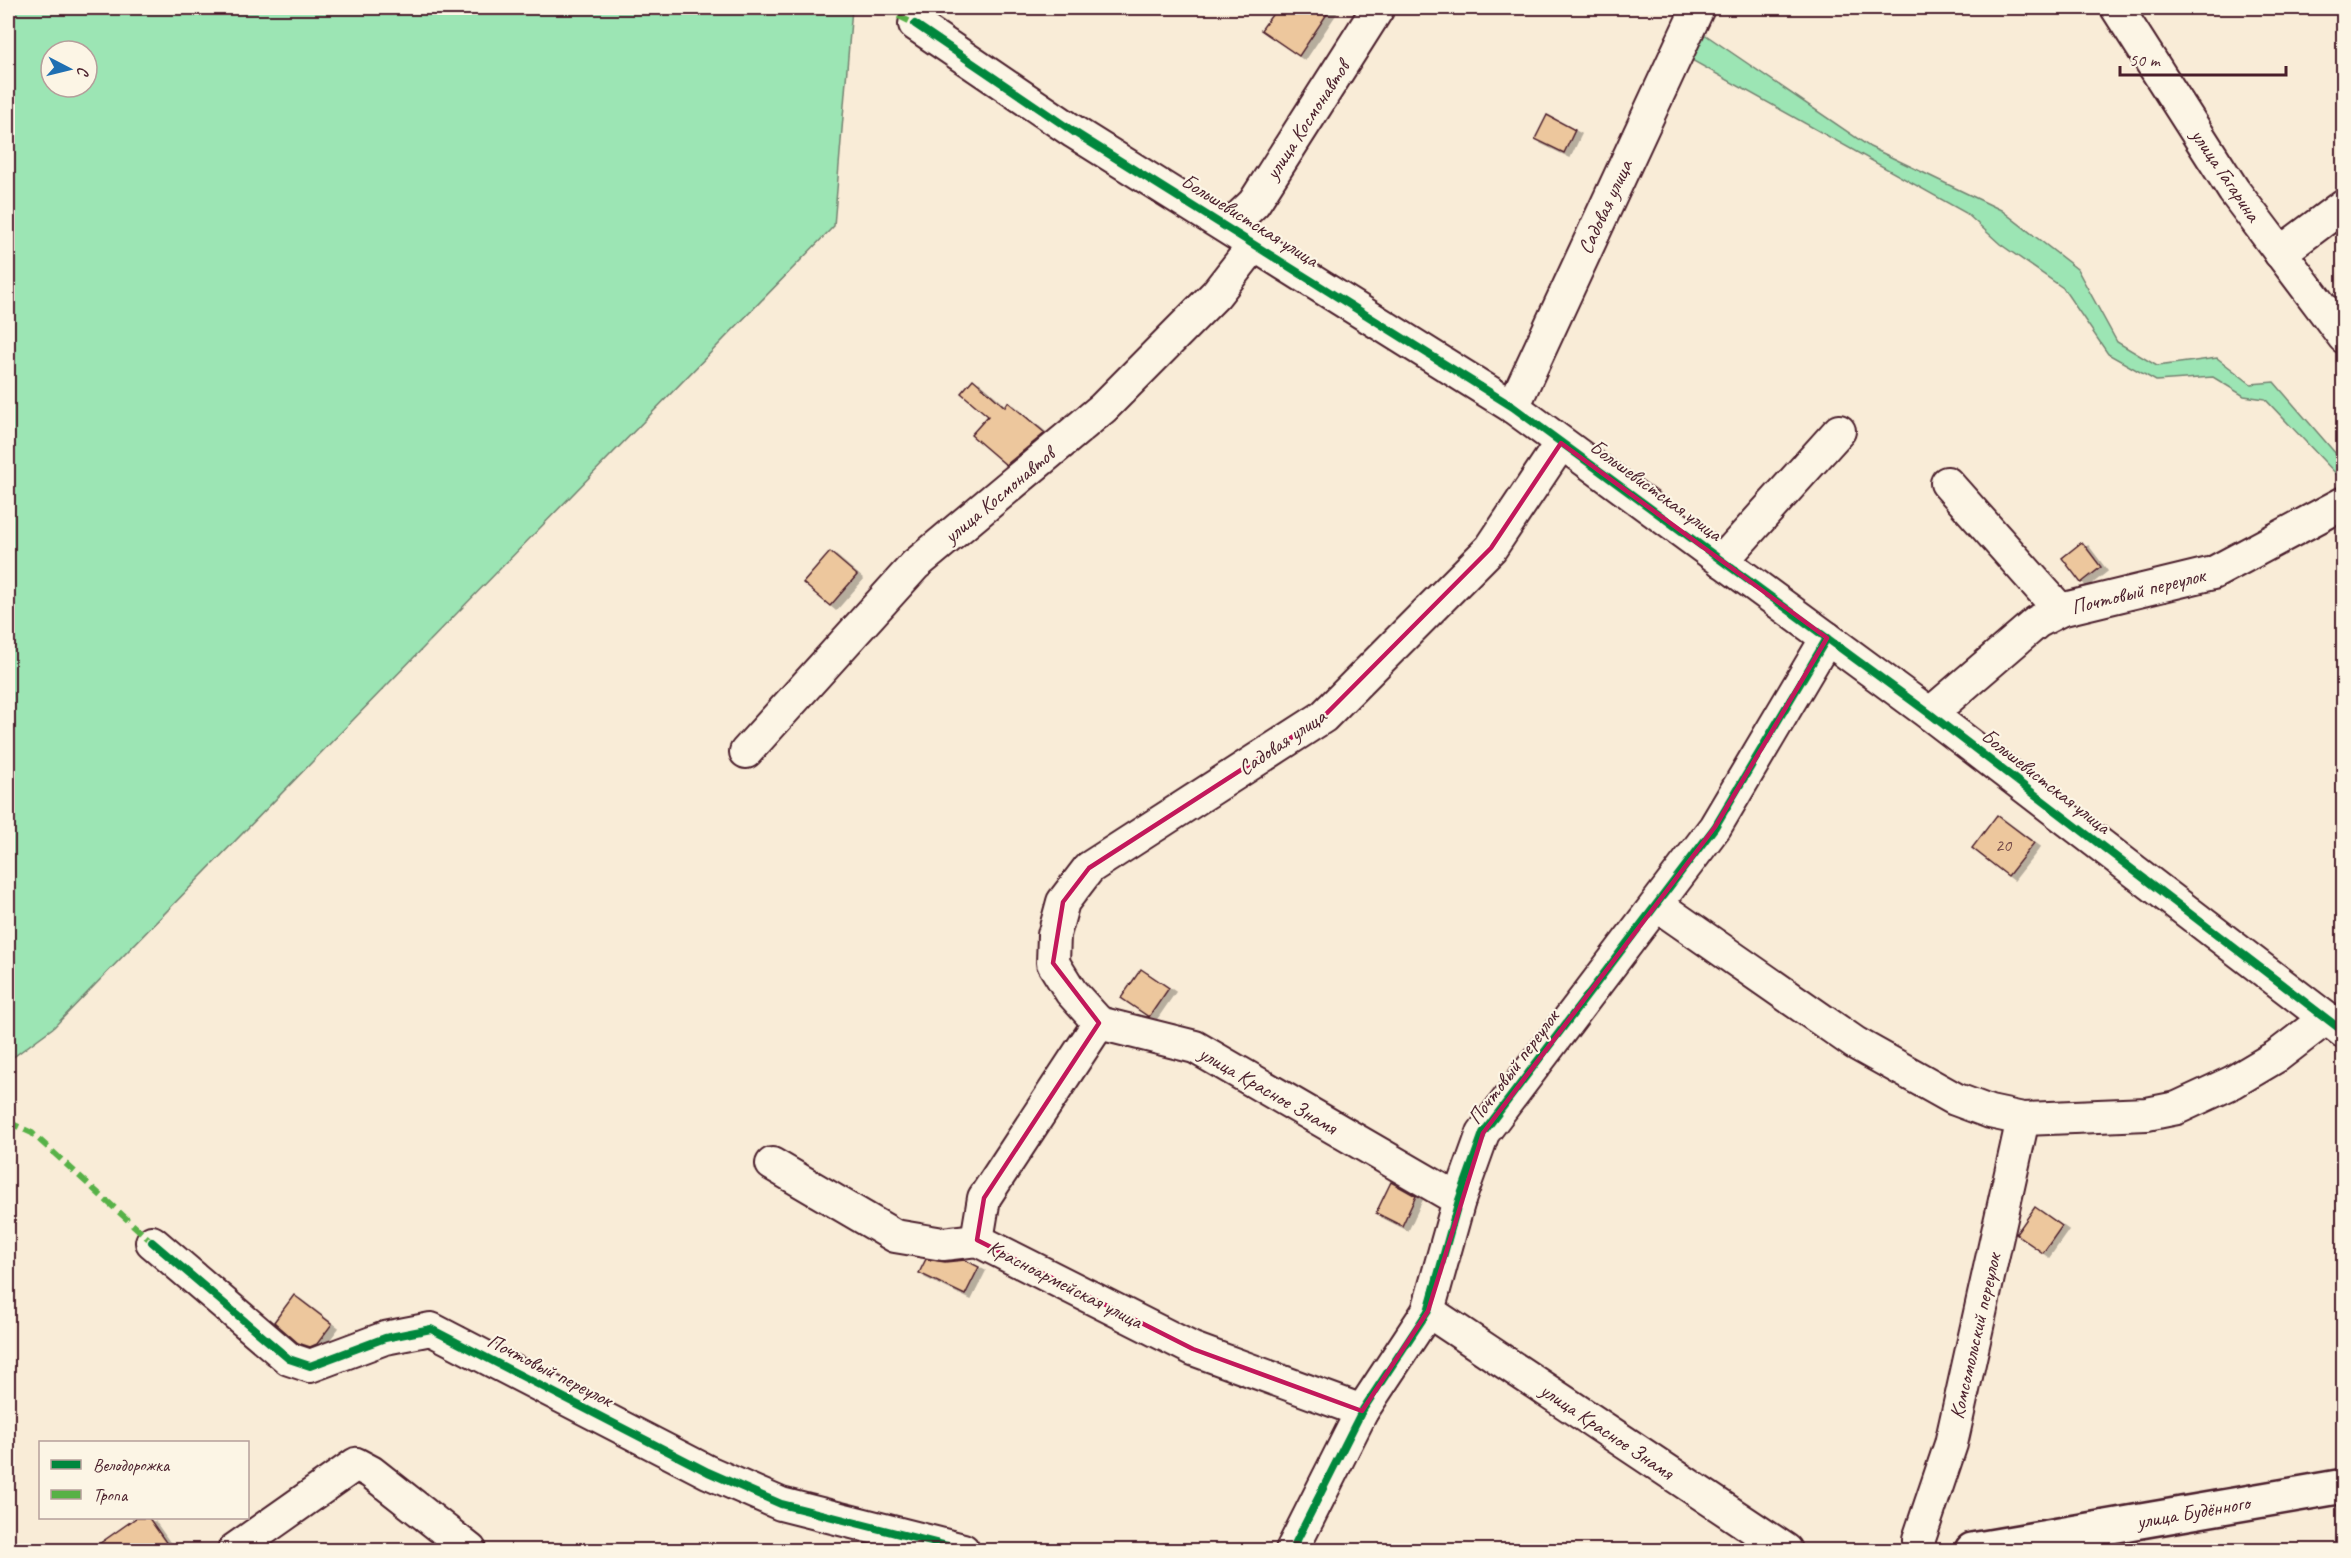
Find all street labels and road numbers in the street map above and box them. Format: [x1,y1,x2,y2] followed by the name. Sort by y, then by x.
[1258,52,1357,186] street label: улица Космонавтов
[2184,122,2268,228] street label: улица Гагарина
[1572,154,1639,258] street label: Садовая улица
[1177,167,1325,273] street label: Большевистская улица
[1585,433,1728,547] street label: Большевистская улица
[937,439,1063,550] street label: улица Космонавтов
[2068,561,2210,620] street label: Почтовый переулок
[1233,702,1333,781] street label: Садовая улица
[1976,723,2117,840] street label: Большевистская улица
[1461,1003,1566,1129] street label: Почтовый переулок
[1193,1039,1343,1141] street label: улица Красное Знамя
[983,1234,1148,1335] street label: Красноармейская улица
[1943,1249,2007,1421] street label: Комсомольский переулок
[483,1327,619,1414] street label: Почтовый переулок
[1534,1376,1680,1486] street label: улица Красное Знамя
[2132,1489,2254,1535] street label: улица Будённого

